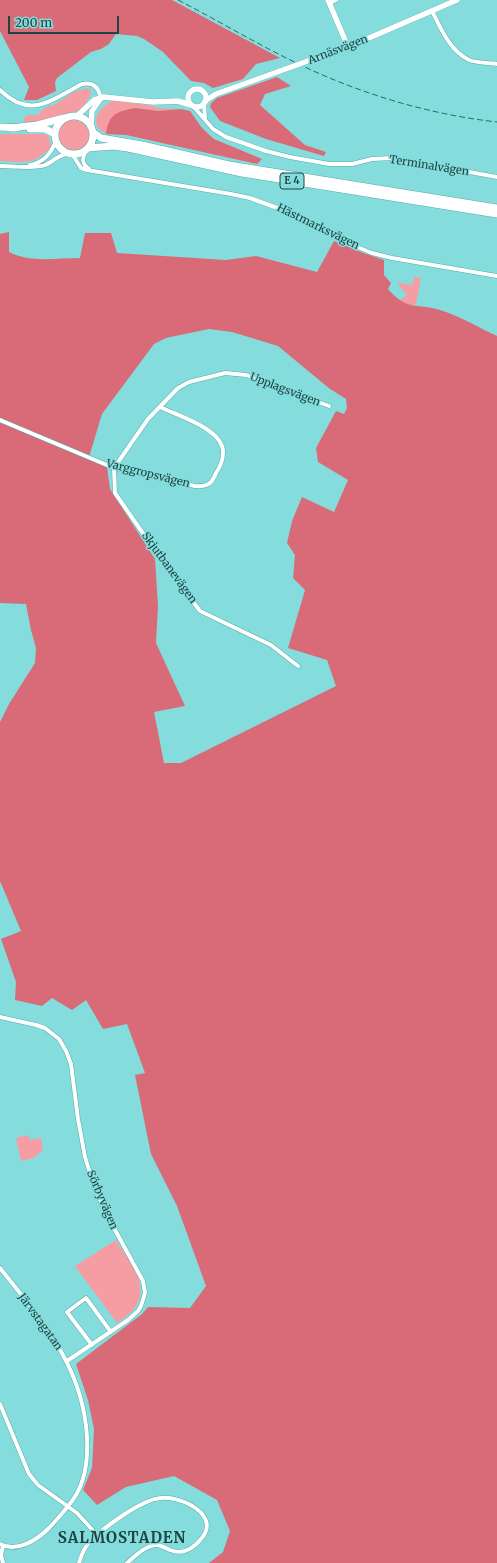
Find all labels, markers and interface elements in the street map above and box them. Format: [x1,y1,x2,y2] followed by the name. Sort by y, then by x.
[10,8,121,34] scale bar
[15,15,52,30] text: 200 m
[306,33,370,67] street label: Arnäsvägen
[388,153,470,179] street label: Terminalvägen
[280,173,304,189] road number: E 4
[275,201,361,253] street label: Hästmarksvägen
[248,371,322,409] street label: Upplagsvägen
[105,457,191,491] street label: Varggropsvägen
[139,530,199,606] street label: Skjutbanevägen
[84,1169,120,1231] street label: Sörbyvägen
[15,1291,65,1353] street label: Järvstagatan
[58,1530,186,1548] district label: SALMOSTADEN

